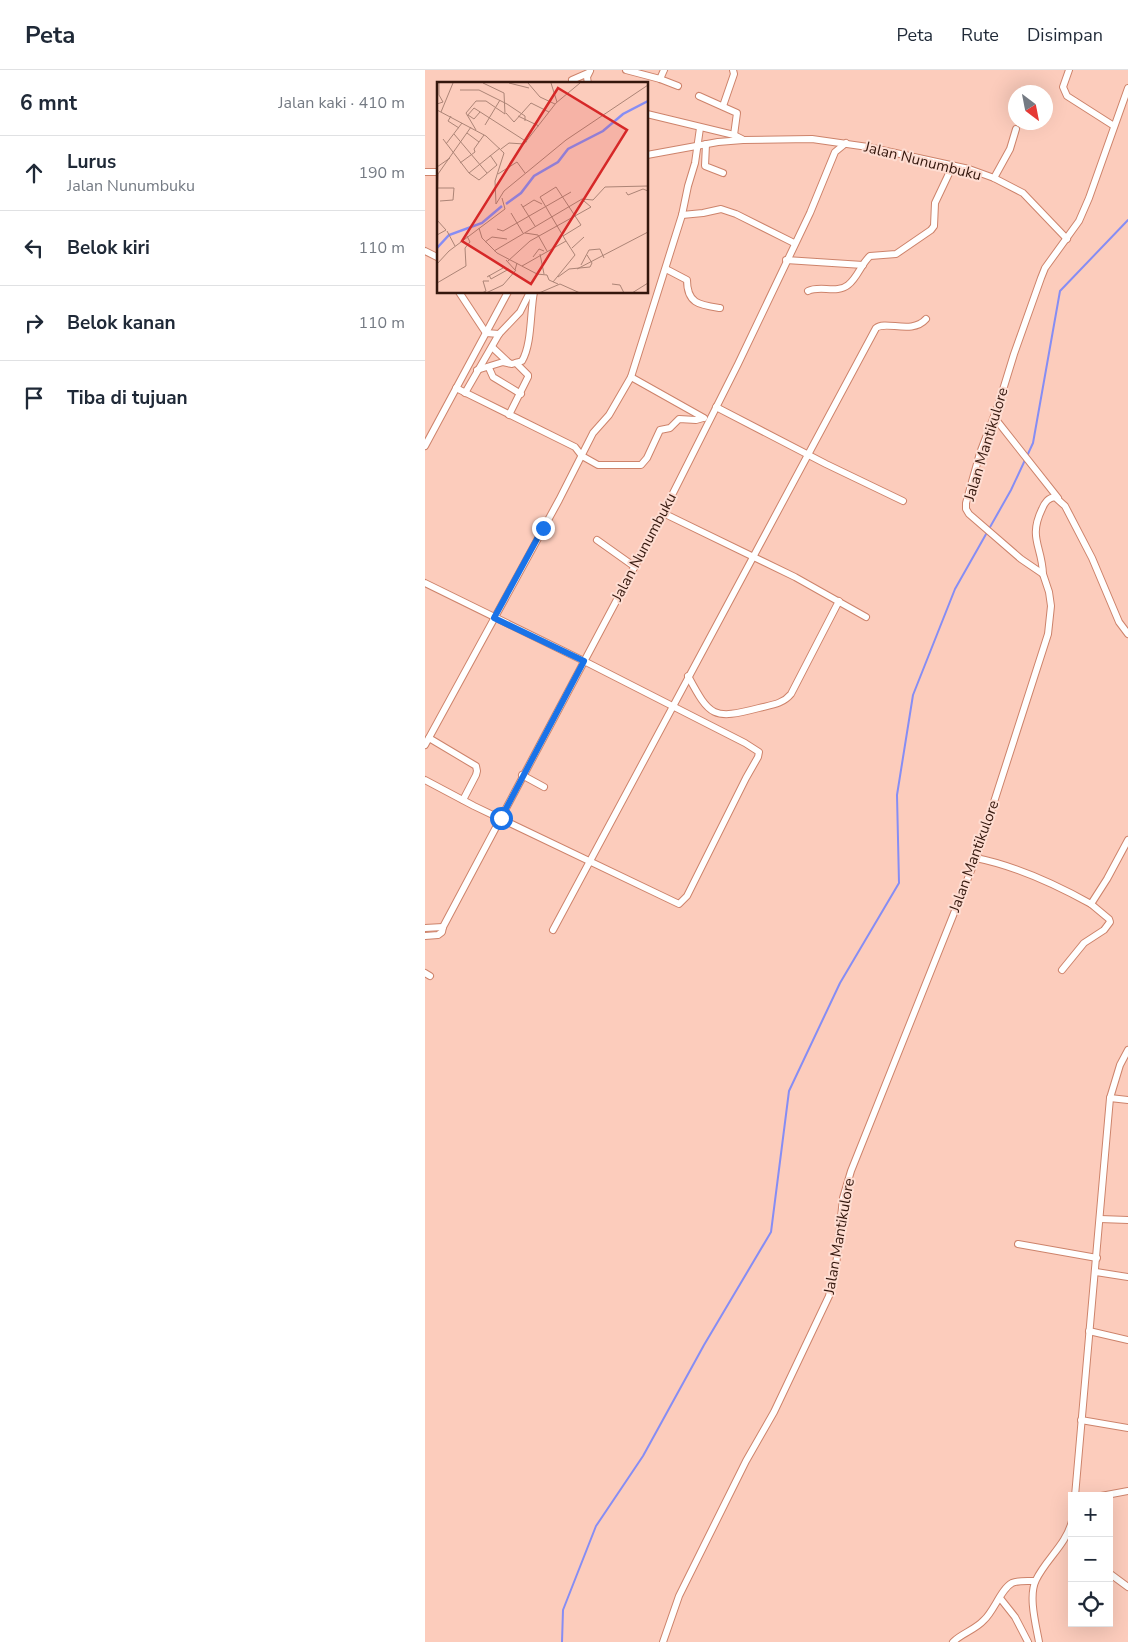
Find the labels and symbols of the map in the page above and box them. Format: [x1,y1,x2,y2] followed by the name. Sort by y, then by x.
[437,82,649,294] inset map
[1008,85,1053,130] north arrow
[861,137,984,185] street label: Jalan Nunumbuku
[959,385,1013,504] street label: Jalan Mantikulore
[607,489,681,606] street label: Jalan Nunumbuku
[532,517,555,540] route end
[944,797,1003,916] street label: Jalan Mantikulore
[490,807,513,830] route start
[819,1176,859,1297] street label: Jalan Mantikulore

